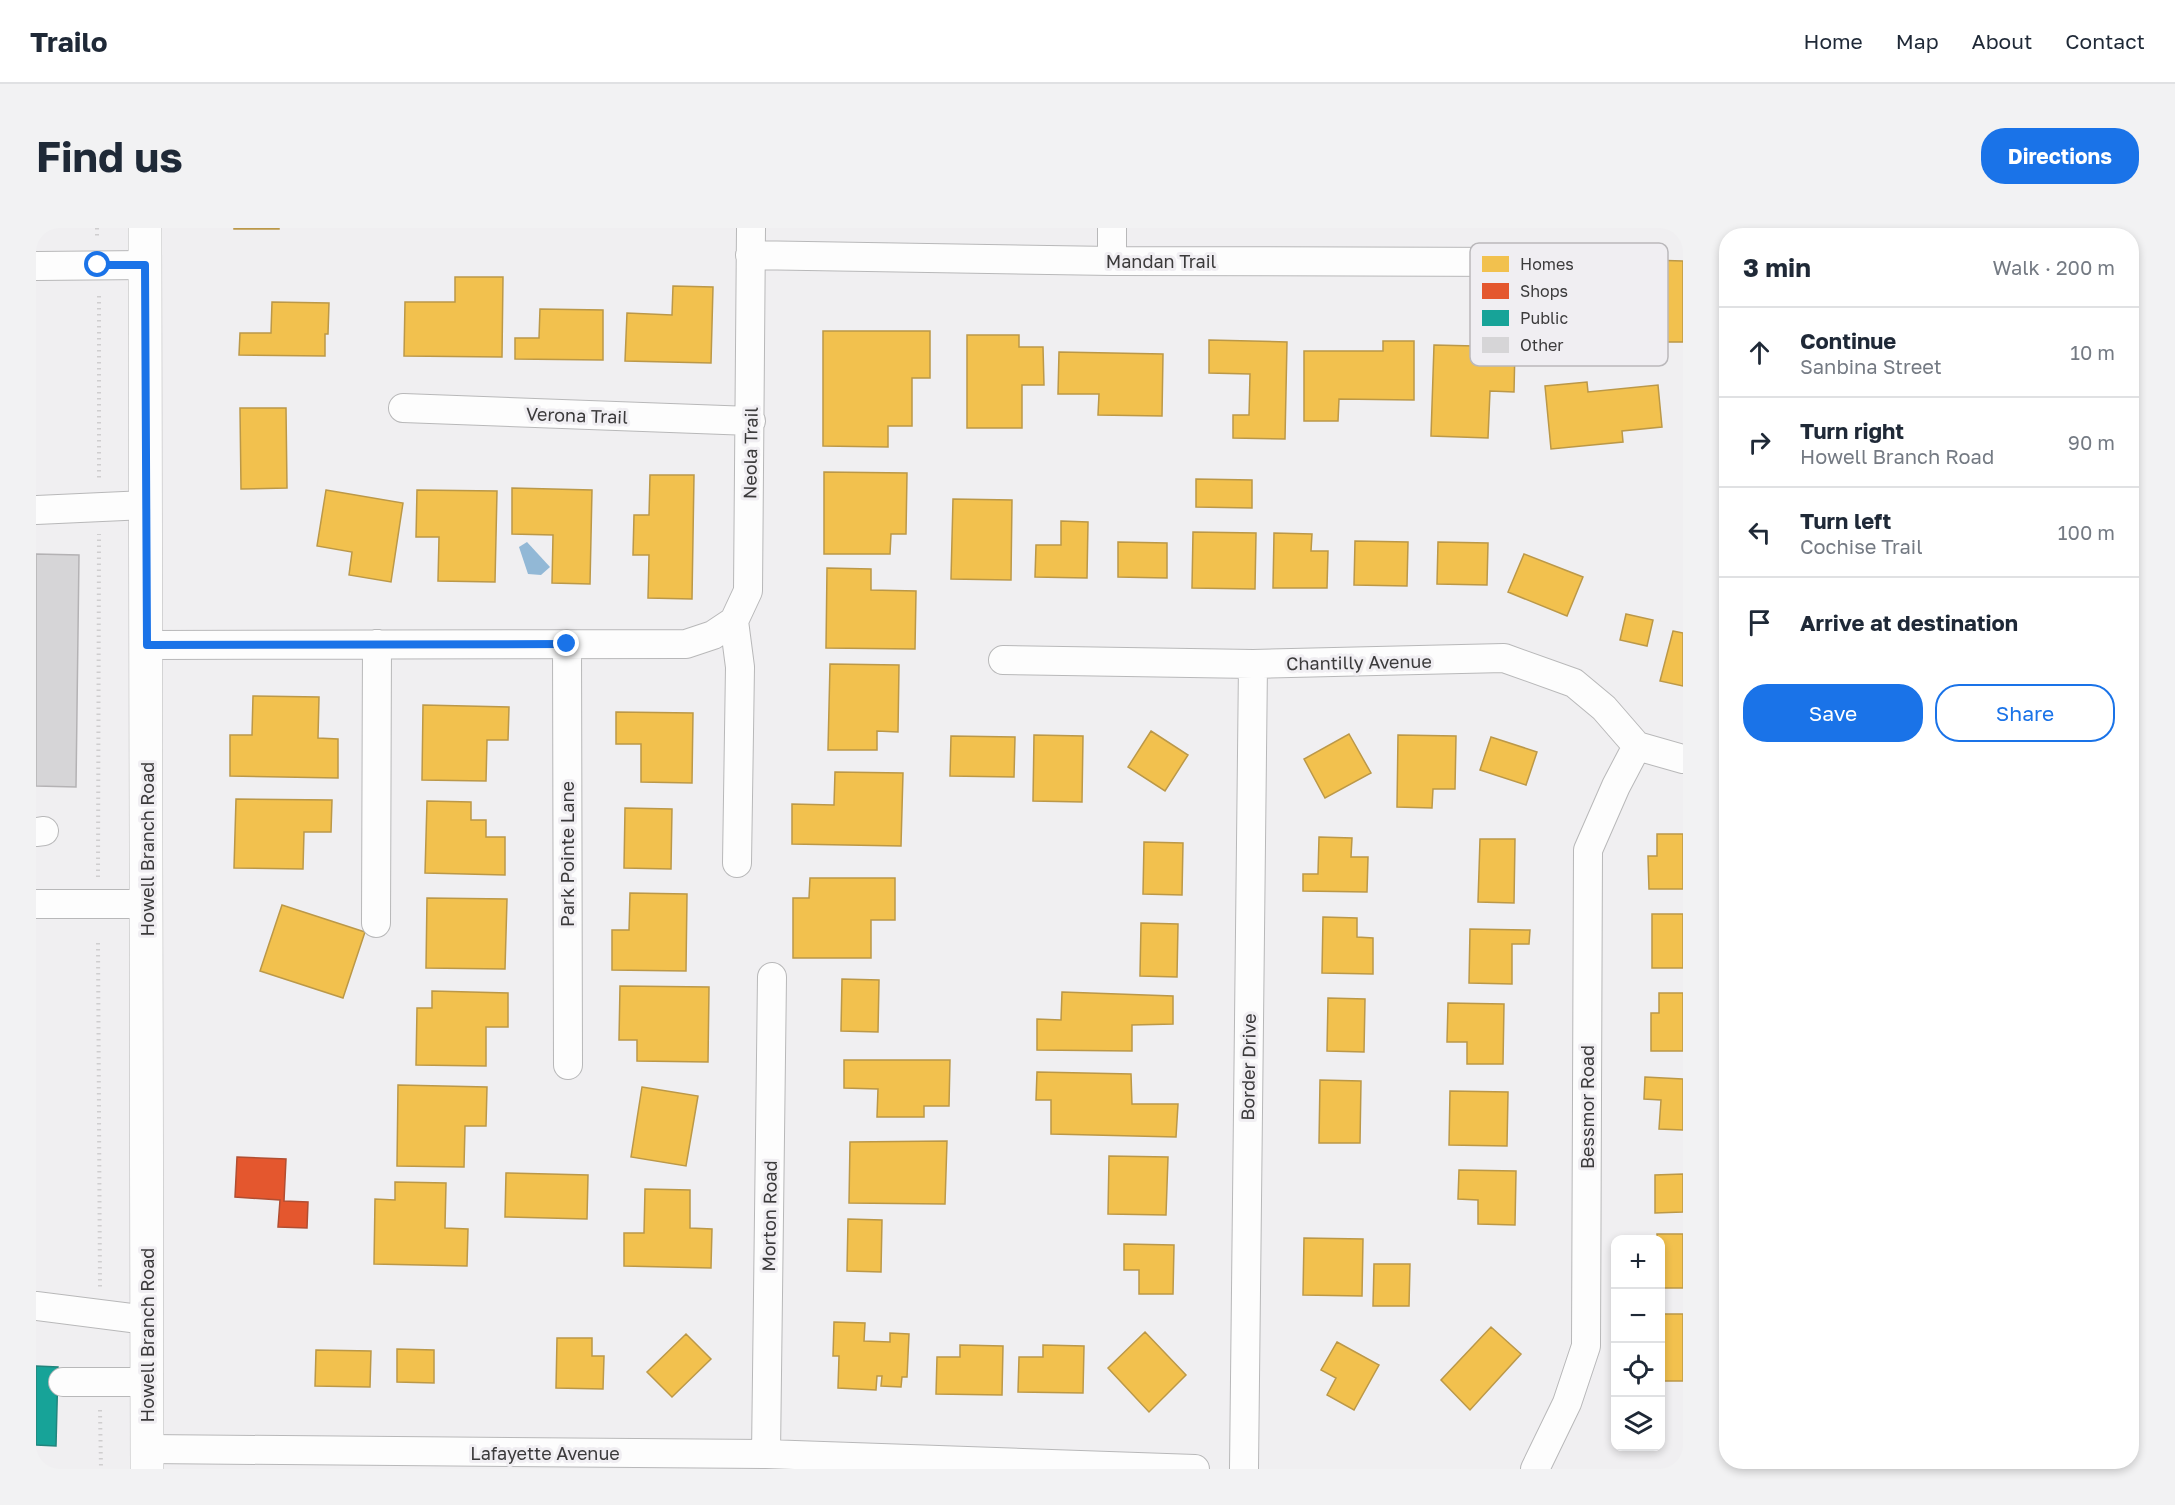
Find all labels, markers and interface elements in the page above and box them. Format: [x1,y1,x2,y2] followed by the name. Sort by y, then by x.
[30,25,108,58] text: Trailo
[1803,28,1863,54] text: Home
[1896,28,1939,54] text: Map
[1972,28,2032,54] text: About
[2065,28,2145,54] text: Contact
[1981,128,2139,184] button: Directions
[36,131,183,181] text: Find us
[1470,243,1668,366] legend
[1106,250,1217,272] street label: Mandan Trail
[84,251,110,277] route start
[1743,252,1811,283] text: 3 min
[1520,254,1574,274] text: Homes
[1993,255,2115,279] text: Walk · 200 m
[1520,281,1568,301] text: Shops
[1520,308,1568,328] text: Public
[1800,327,1896,354] text: Continue
[1520,335,1564,355] text: Other
[1743,336,1776,369] icon: ahead
[2070,340,2115,364] text: 10 m
[1800,354,1942,378] text: Sanbina Street
[526,402,629,428] street label: Verona Trail
[738,406,762,499] street label: Neola Trail
[1800,417,1904,444] text: Turn right
[1743,426,1776,459] icon: right
[2068,430,2115,454] text: 90 m
[1800,444,1994,468] text: Howell Branch Road
[1800,507,1891,534] text: Turn left
[1743,516,1776,549] icon: left
[2058,520,2115,544] text: 100 m
[1800,534,1923,558] text: Cochise Trail
[1743,606,1776,639] icon: arrive
[1800,609,2018,636] text: Arrive at destination
[553,630,579,656] route end
[1286,650,1432,674] street label: Chantilly Avenue
[1743,684,1923,742] button: Save
[1935,684,2115,742] button: Share
[136,762,158,936] street label: Howell Branch Road
[556,781,578,927] street label: Park Pointe Lane
[1236,1013,1260,1121] street label: Border Drive
[1576,1045,1598,1169] street label: Bessmor Road
[757,1160,781,1272] street label: Morton Road
[1611,1235,1665,1451] map controls
[1611,1235,1665,1289] button: +
[136,1248,158,1422] street label: Howell Branch Road
[1611,1289,1665,1343] button: −
[1611,1343,1665,1397] button: locate
[1611,1397,1665,1451] button: layers
[470,1442,620,1464] street label: Lafayette Avenue

